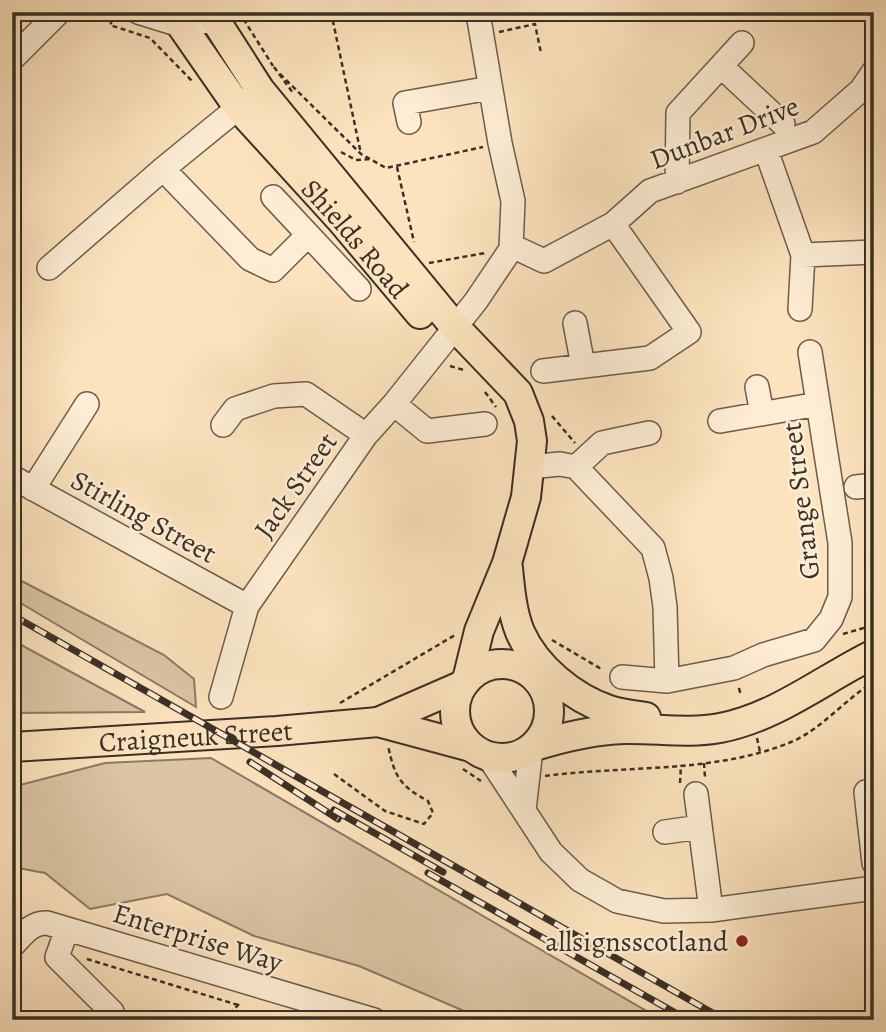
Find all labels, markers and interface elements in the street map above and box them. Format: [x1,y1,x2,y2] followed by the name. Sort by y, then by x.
[644,87,804,179] street label: Dunbar Drive
[292,171,418,308] street label: Shields Road
[773,420,829,582] street label: Grange Street
[245,425,346,546] street label: Jack Street
[64,461,223,573] street label: Stirling Street
[98,712,294,762] street label: Craigneuk Street
[108,894,288,982] street label: Enterprise Way
[545,923,729,961] place label: allsignsscotland
[734,933,750,949] marker: allsignsscotland

